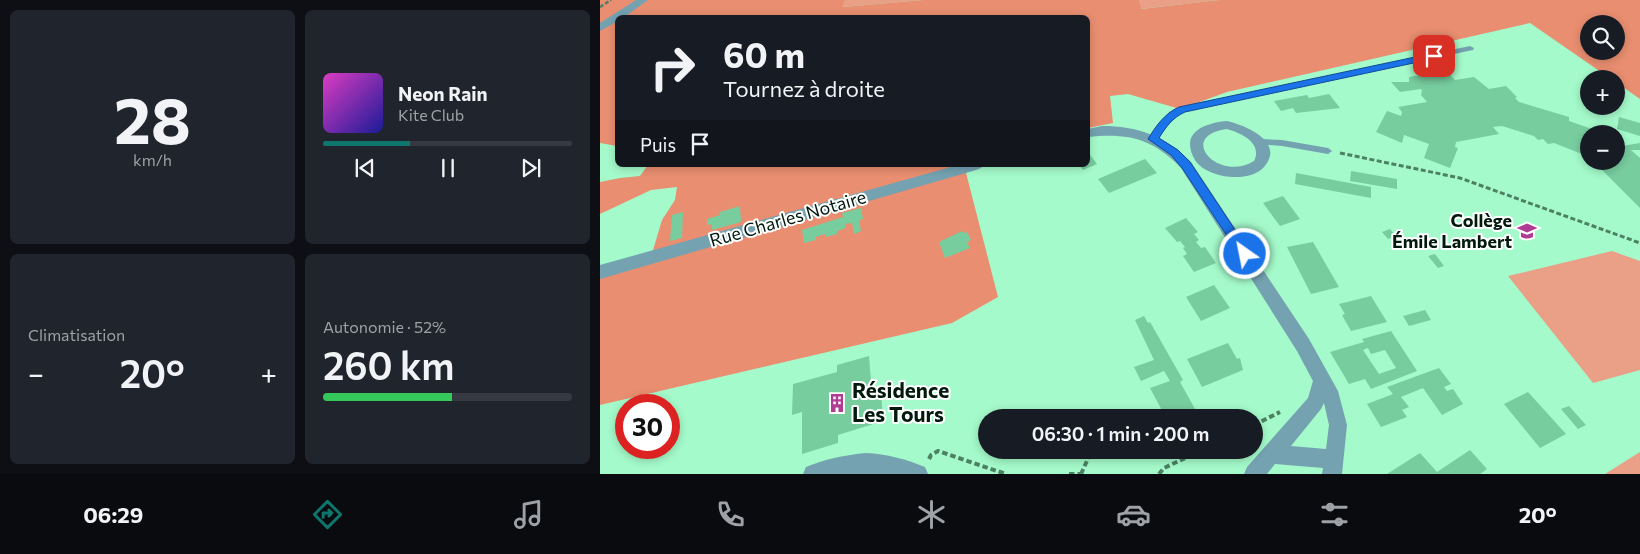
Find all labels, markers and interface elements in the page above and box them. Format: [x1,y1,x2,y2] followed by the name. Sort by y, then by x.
[1580,15,1625,170] map controls
[1580,15,1625,60] button: search
[723,32,805,75] text: 60 m
[640,35,705,100] icon: right
[1413,35,1455,77] pin
[1420,42,1448,70] icon: arrive
[1580,70,1625,115] button: +
[723,75,885,102] text: Tournez à droite
[114,78,191,157] text: 28
[398,82,488,105] text: Neon Rain
[398,105,464,124] text: Kite Club
[1580,125,1625,170] button: −
[686,130,714,158] icon: arrive
[640,133,676,156] text: Puis
[133,150,172,169] text: km/h
[351,154,379,182] icon: previous
[434,154,462,182] icon: pause
[517,154,545,182] icon: next
[707,185,869,251] street label: Rue Charles Notaire
[1392,209,1512,252] place label: Collège Émile Lambert
[1516,220,1538,242] school or university icon: Collège Émile Lambert
[1218,227,1270,279] position arrow
[323,317,446,336] text: Autonomie · 52%
[28,325,125,344] text: Climatisation
[323,341,454,388] text: 260 km
[120,349,185,396] text: 20°
[28,356,44,390] text: −
[261,356,277,390] text: +
[852,377,949,426] place label: Résidence Les Tours
[826,392,848,414] building icon: Résidence Les Tours
[615,394,680,459] speed limit sign: 30
[1032,422,1209,445] text: 06:30 · 1 min · 200 m
[310,497,345,532] icon: directions
[511,497,546,532] icon: music
[713,497,748,532] icon: phone
[914,497,949,532] icon: climate
[1116,497,1151,532] icon: car
[1317,497,1352,532] icon: filters
[83,501,143,528] text: 06:29
[1519,501,1557,528] text: 20°

